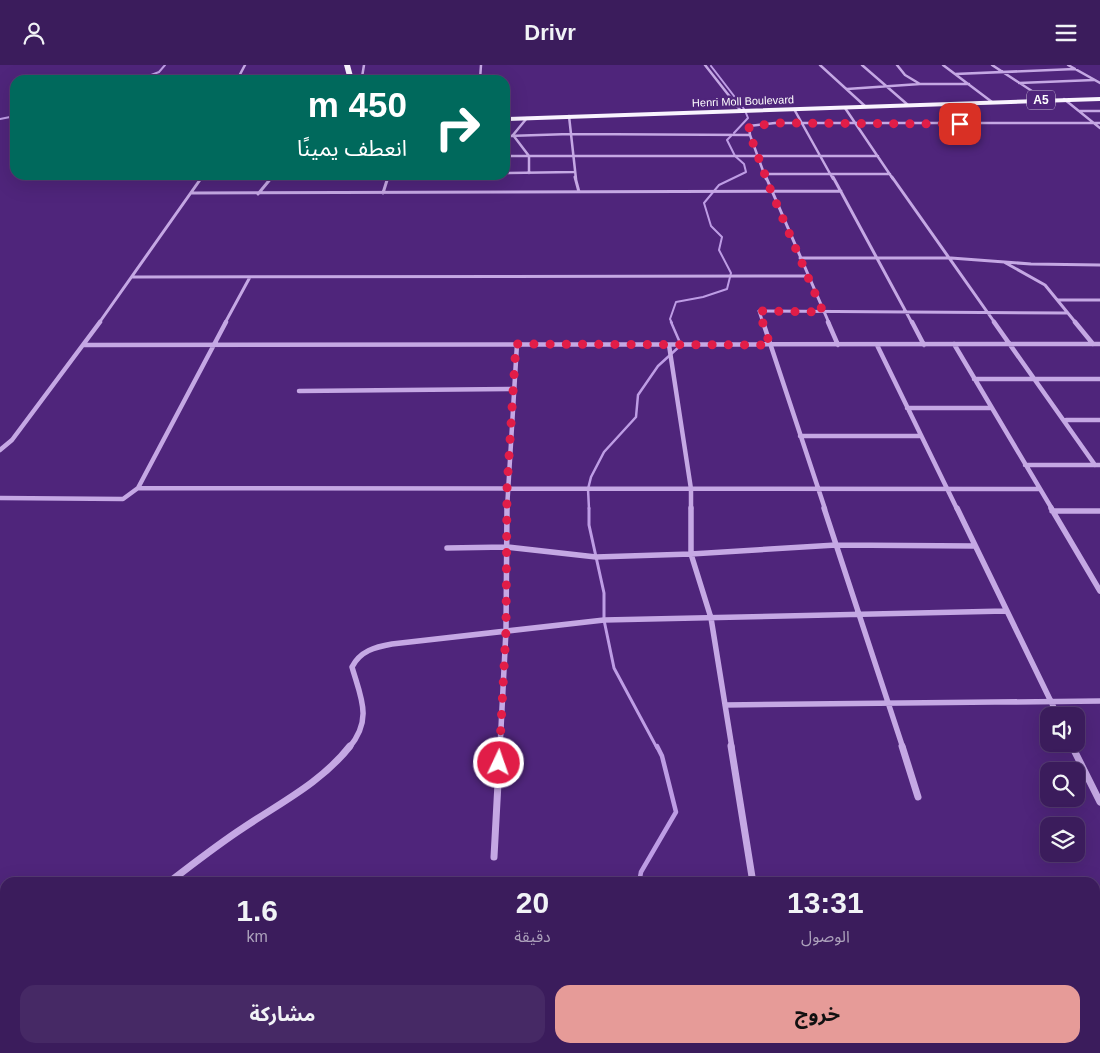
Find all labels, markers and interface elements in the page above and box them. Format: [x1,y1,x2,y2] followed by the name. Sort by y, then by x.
[20,19,48,47] icon: person
[1052,19,1080,47] icon: menu
[524,20,576,45] text: Drivr
[308,85,407,124] text: 450 m
[1027,91,1055,109] road number: A5
[692,93,794,109] street label: Henri Moll Boulevard
[425,95,490,160] icon: right
[939,103,981,145] pin
[946,110,974,138] icon: arrive
[297,136,407,161] text: انعطف يمينًا
[1040,707,1085,862] map controls
[1040,707,1085,752] button: sound
[472,736,524,788] position arrow
[1040,762,1085,807] button: search
[1040,817,1085,862] button: layers
[516,886,549,919] text: 20
[787,886,864,919] text: 13:31
[236,894,278,927] text: 1.6
[246,928,268,945] text: km
[514,928,551,945] text: دقيقة
[801,928,850,945] text: الوصول
[20,985,545,1043] button: مشاركة
[555,985,1080,1043] button: خروج

